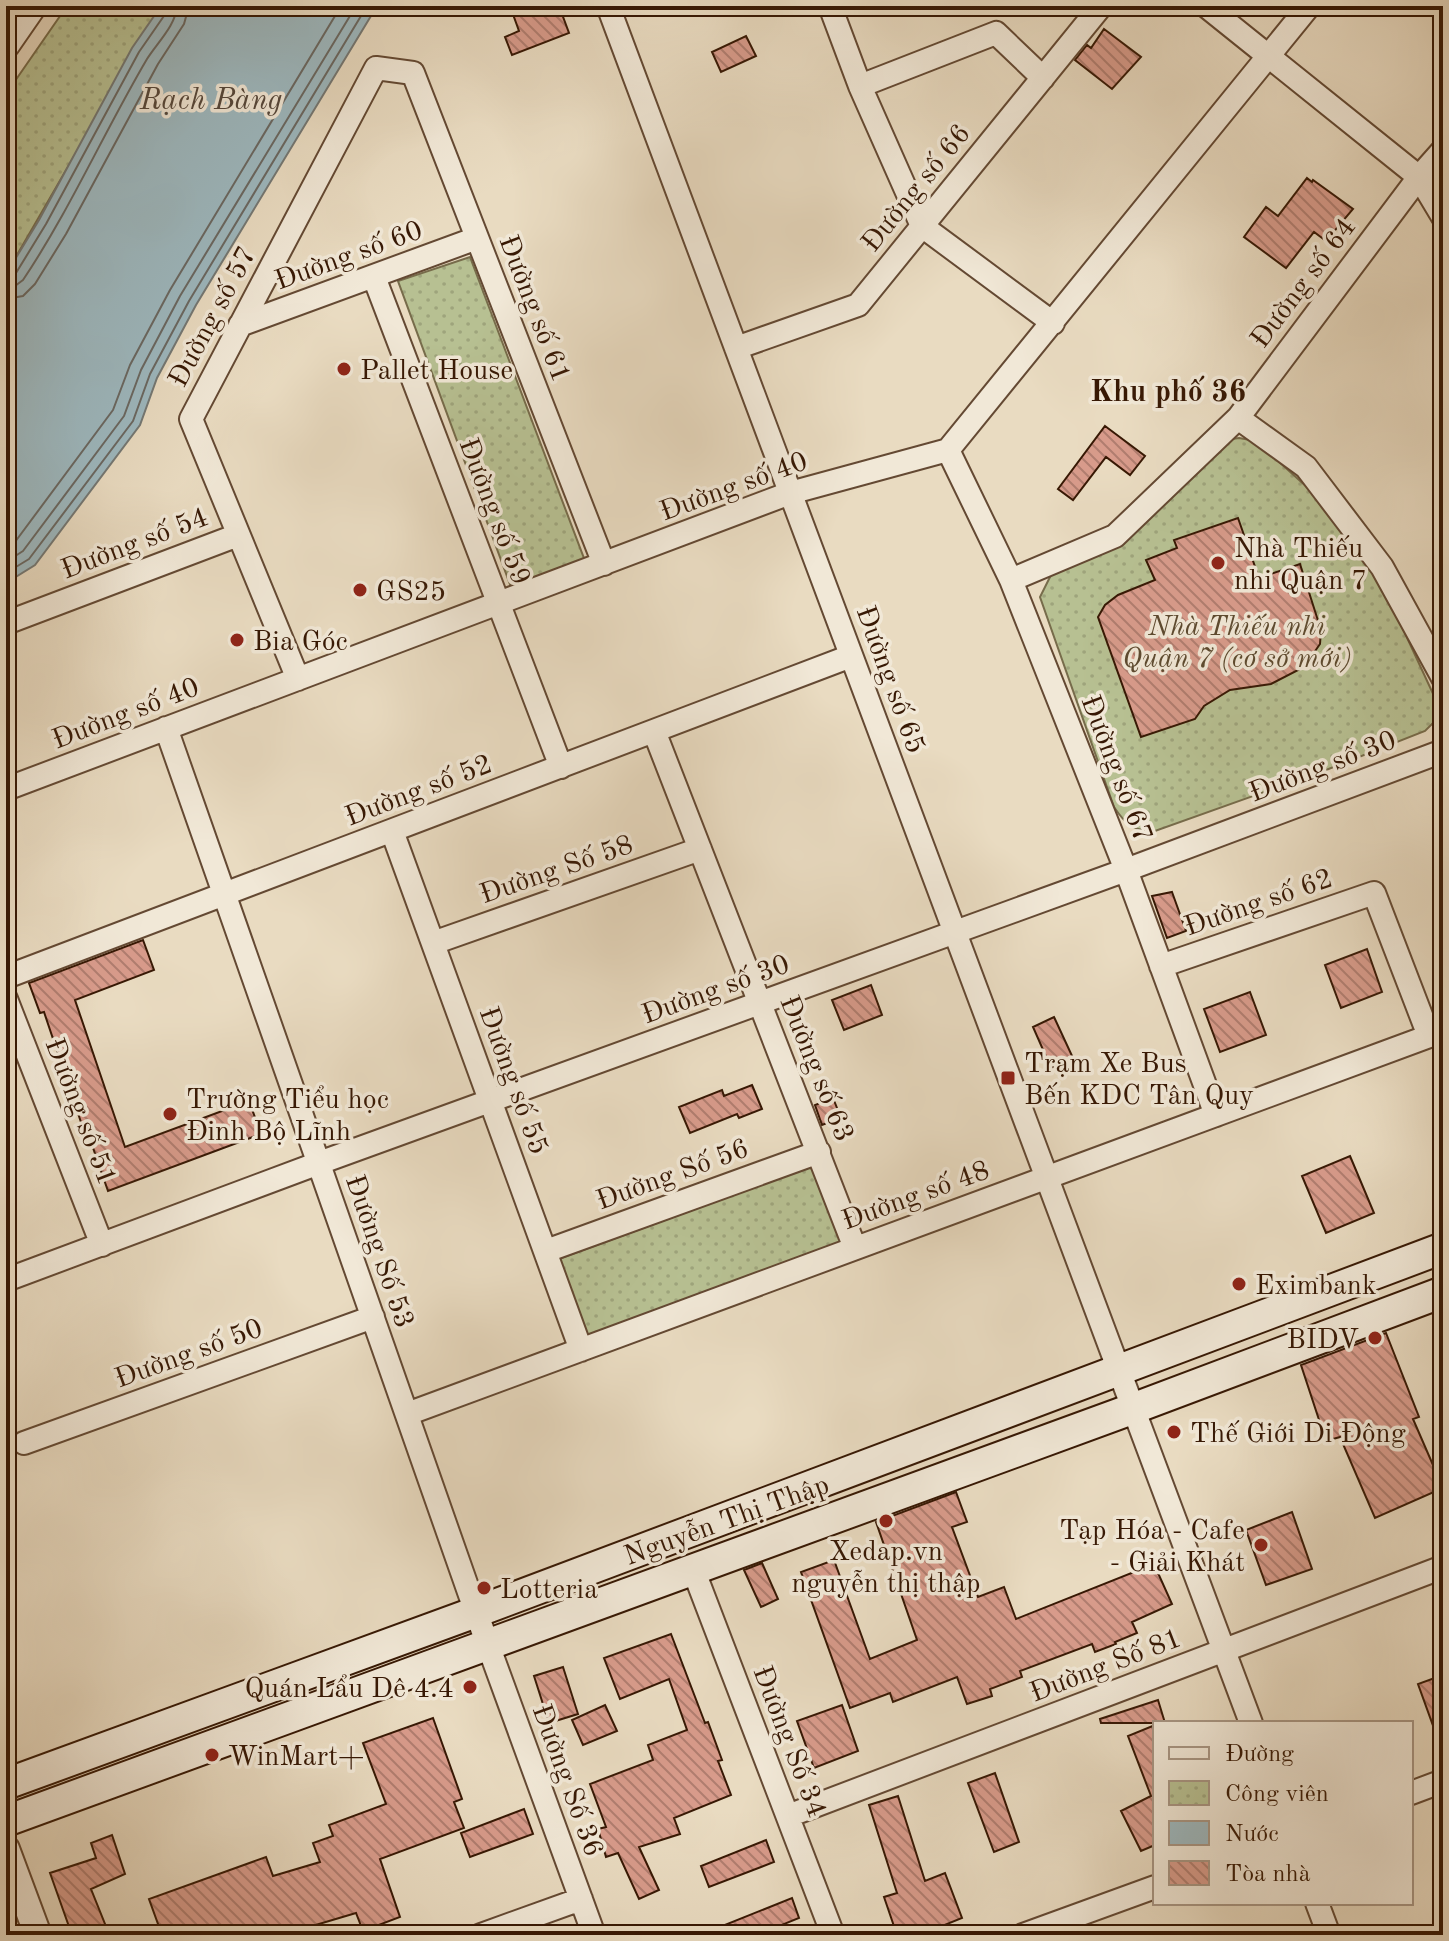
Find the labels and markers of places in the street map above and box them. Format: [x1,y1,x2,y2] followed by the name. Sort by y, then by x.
[360,358,513,386] place label: Pallet House
[335,360,353,378] marker: Pallet House
[1234,535,1367,596] place label: Nhà Thiếu nhi Quận 7
[1209,554,1227,572] marker: Nhà Thiếu nhi Quận 7
[376,579,446,607] place label: GS25
[351,581,369,599] marker: GS25
[253,629,348,657] place label: Bia Góc
[228,631,246,649] marker: Bia Góc
[1024,1051,1254,1111] place label: Trạm Xe Bus Bến KDC Tân Quy
[999,1069,1017,1087] marker: Trạm Xe Bus Bến KDC Tân Quy
[186,1085,389,1147] place label: Trường Tiểu học Đinh Bộ Lĩnh
[161,1105,179,1123] marker: Trường Tiểu học Đinh Bộ Lĩnh
[1255,1273,1377,1301] place label: Eximbank
[1230,1275,1248,1293] marker: Eximbank
[1286,1327,1359,1355] place label: BIDV
[1366,1329,1384,1347] marker: BIDV
[1190,1420,1406,1449] place label: Thế Giới Di Động
[1165,1423,1183,1441] marker: Thế Giới Di Động
[877,1512,895,1530] marker: Xedap.vn nguyễn thị thập
[1059,1518,1245,1578] place label: Tạp Hóa - Cafe - Giải Khát
[1252,1536,1270,1554] marker: Tạp Hóa - Cafe - Giải Khát
[791,1539,981,1599] place label: Xedap.vn nguyễn thị thập
[500,1577,598,1605] place label: Lotteria
[475,1579,493,1597] marker: Lotteria
[244,1674,454,1704] place label: Quán Lẩu Dê 4.4
[461,1678,479,1696] marker: Quán Lẩu Dê 4.4
[228,1744,364,1772] place label: WinMart+
[203,1746,221,1764] marker: WinMart+

